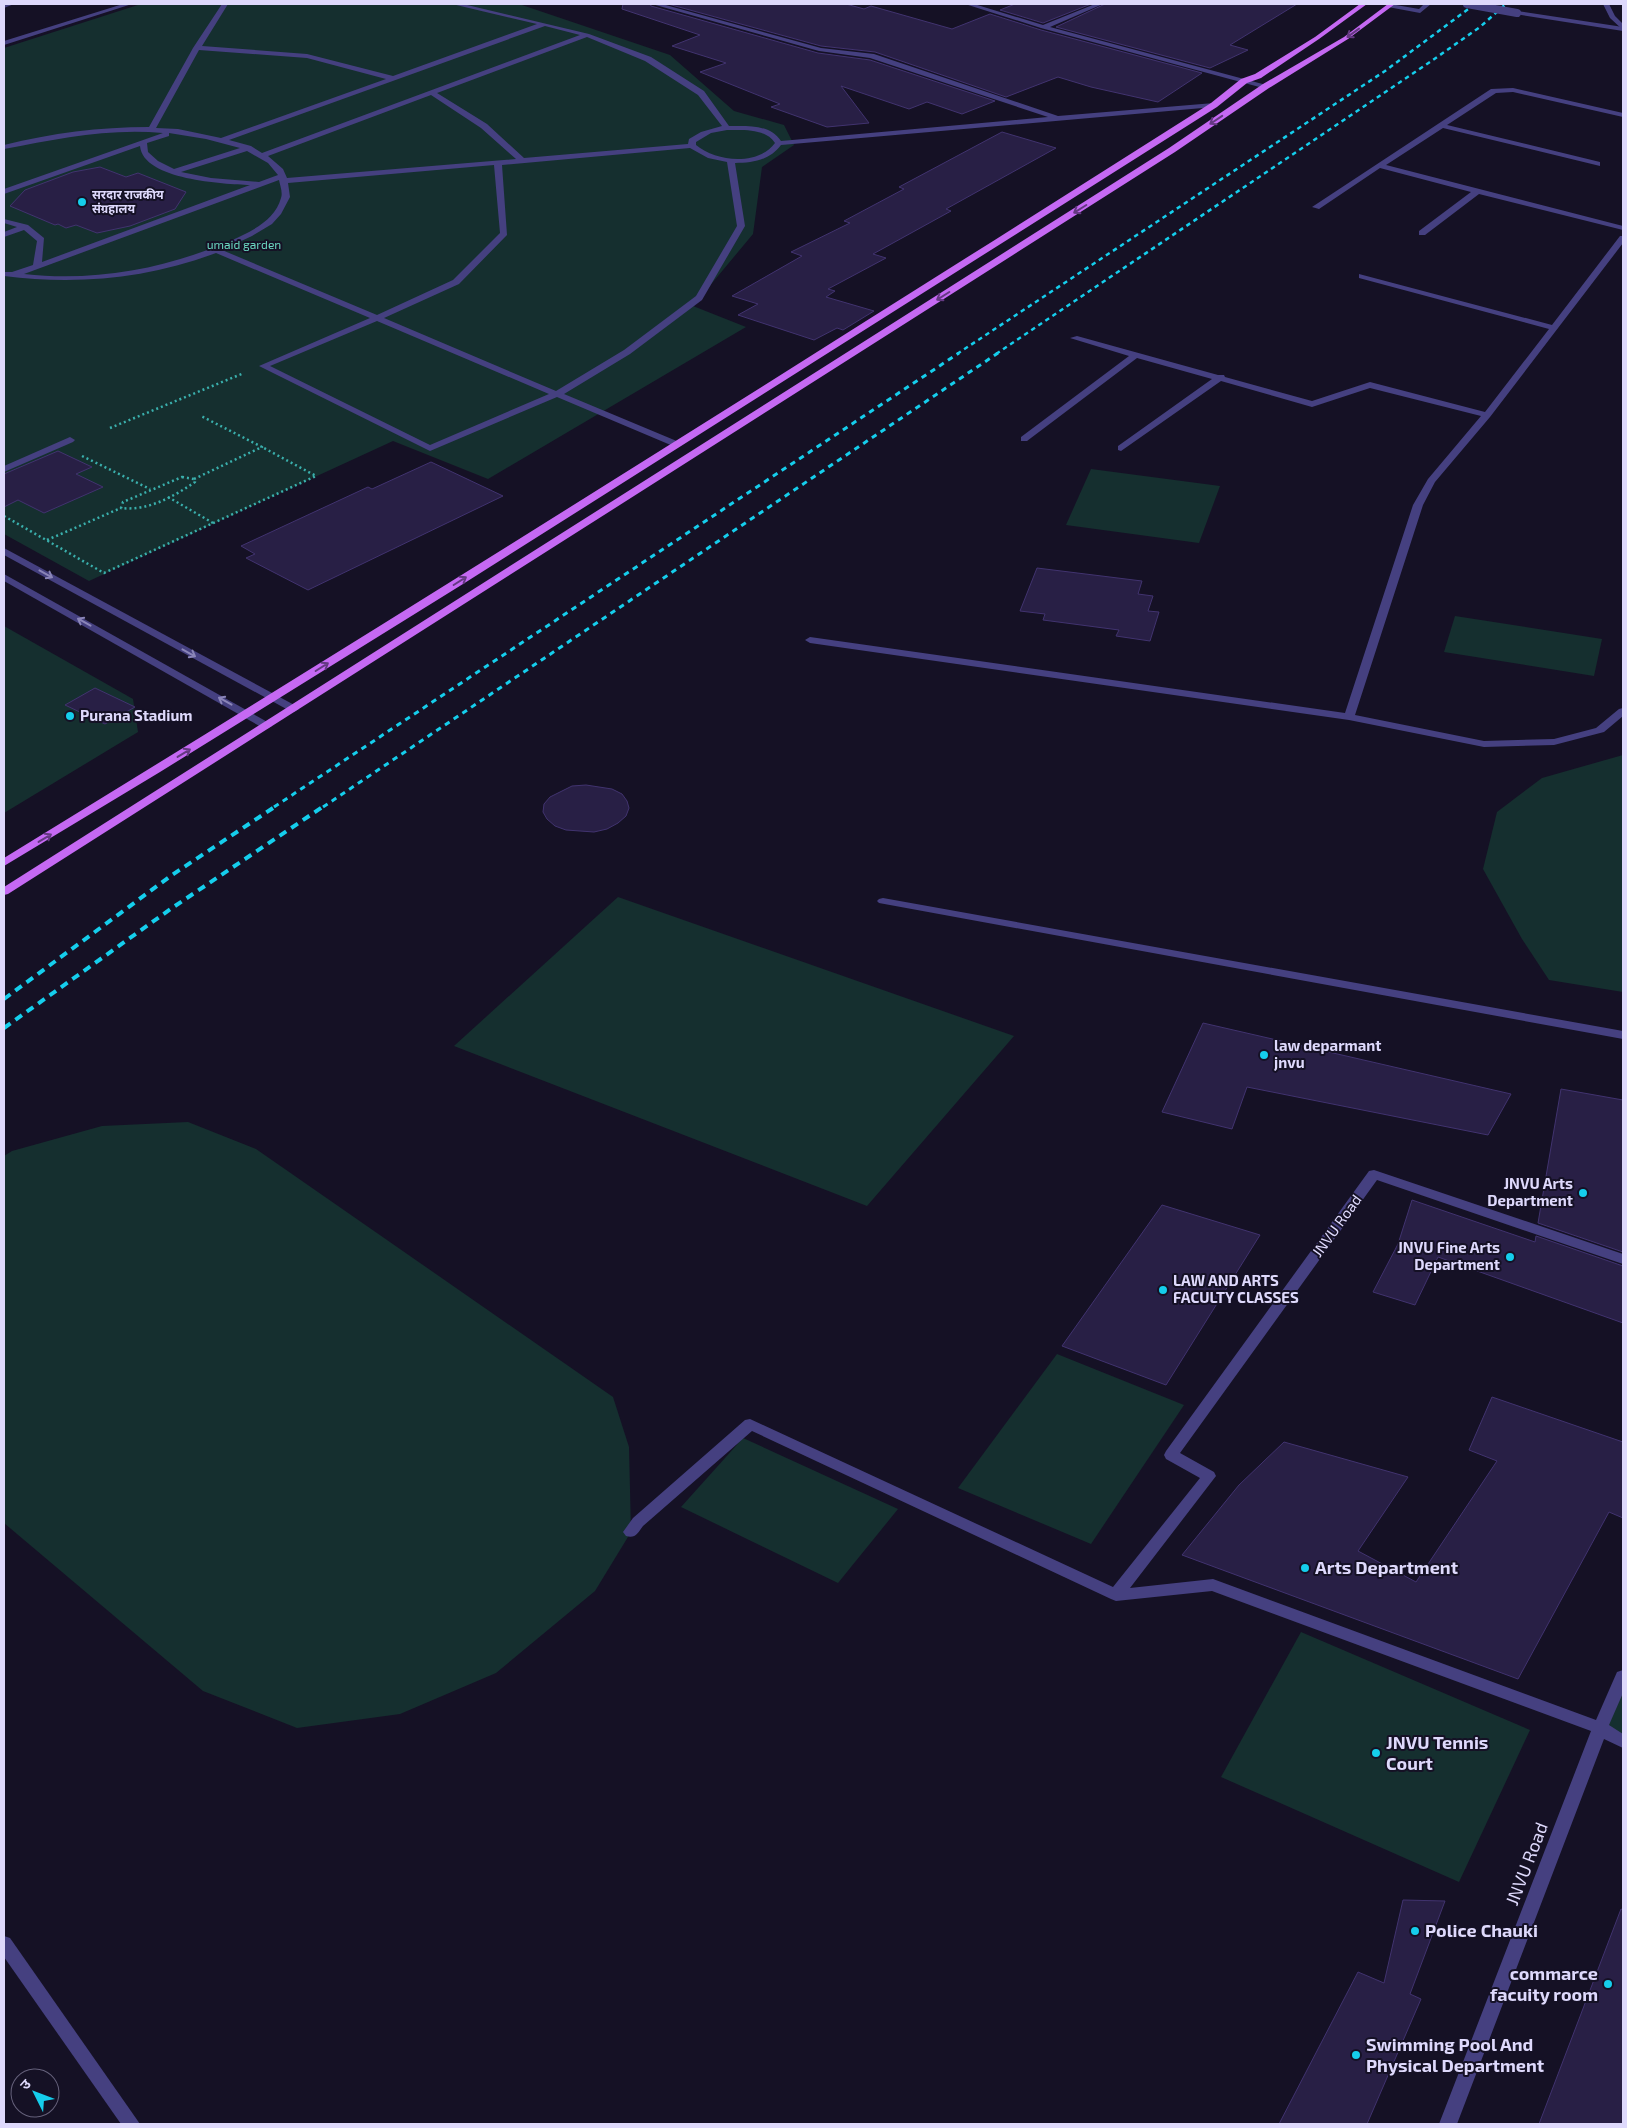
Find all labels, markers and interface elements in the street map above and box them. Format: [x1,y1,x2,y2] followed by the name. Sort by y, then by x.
[1346,28,1360,38] one-way arrow
[1209,115,1223,125] one-way arrow
[92,187,164,216] place label: सरदार राजकीय संग्रहालय
[76,196,88,208] marker: सरदार राजकीय संग्रहालय
[1073,203,1087,214] one-way arrow
[207,237,281,251] park label: umaid garden
[936,291,950,301] one-way arrow
[39,570,53,580] one-way arrow
[452,575,466,585] one-way arrow
[77,616,91,626] one-way arrow
[181,648,196,658] one-way arrow
[315,662,329,672] one-way arrow
[219,696,233,706] one-way arrow
[80,706,193,724] place label: Purana Stadium
[64,710,76,722] marker: Purana Stadium
[176,748,190,758] one-way arrow
[38,832,52,842] one-way arrow
[1274,1036,1381,1071] place label: law deparmant jnvu
[1258,1049,1270,1061] marker: law deparmant jnvu
[1487,1174,1573,1209] place label: JNVU Arts Department
[1577,1187,1589,1199] marker: JNVU Arts Department
[1308,1191,1365,1260] street label: JNVU Road
[1397,1238,1500,1273] place label: JNVU Fine Arts Department
[1504,1251,1516,1263] marker: JNVU Fine Arts Department
[1173,1271,1299,1306] place label: LAW AND ARTS FACULTY CLASSES
[1157,1284,1169,1296] marker: LAW AND ARTS FACULTY CLASSES
[1315,1556,1459,1578] place label: Arts Department
[1299,1562,1311,1574] marker: Arts Department
[1386,1731,1488,1774] place label: JNVU Tennis Court
[1370,1747,1382,1759] marker: JNVU Tennis Court
[1500,1819,1552,1908] street label: JNVU Road
[1425,1919,1538,1941] place label: Police Chauki
[1409,1925,1421,1937] marker: Police Chauki
[1490,1962,1598,2005] place label: commarce facuity room
[1602,1978,1614,1990] marker: commarce facuity room
[1366,2033,1545,2076] place label: Swimming Pool And Physical Department
[1350,2049,1362,2061] marker: Swimming Pool And Physical Department
[10,2068,60,2118] north arrow
[16,2075,35,2093] text: उ

